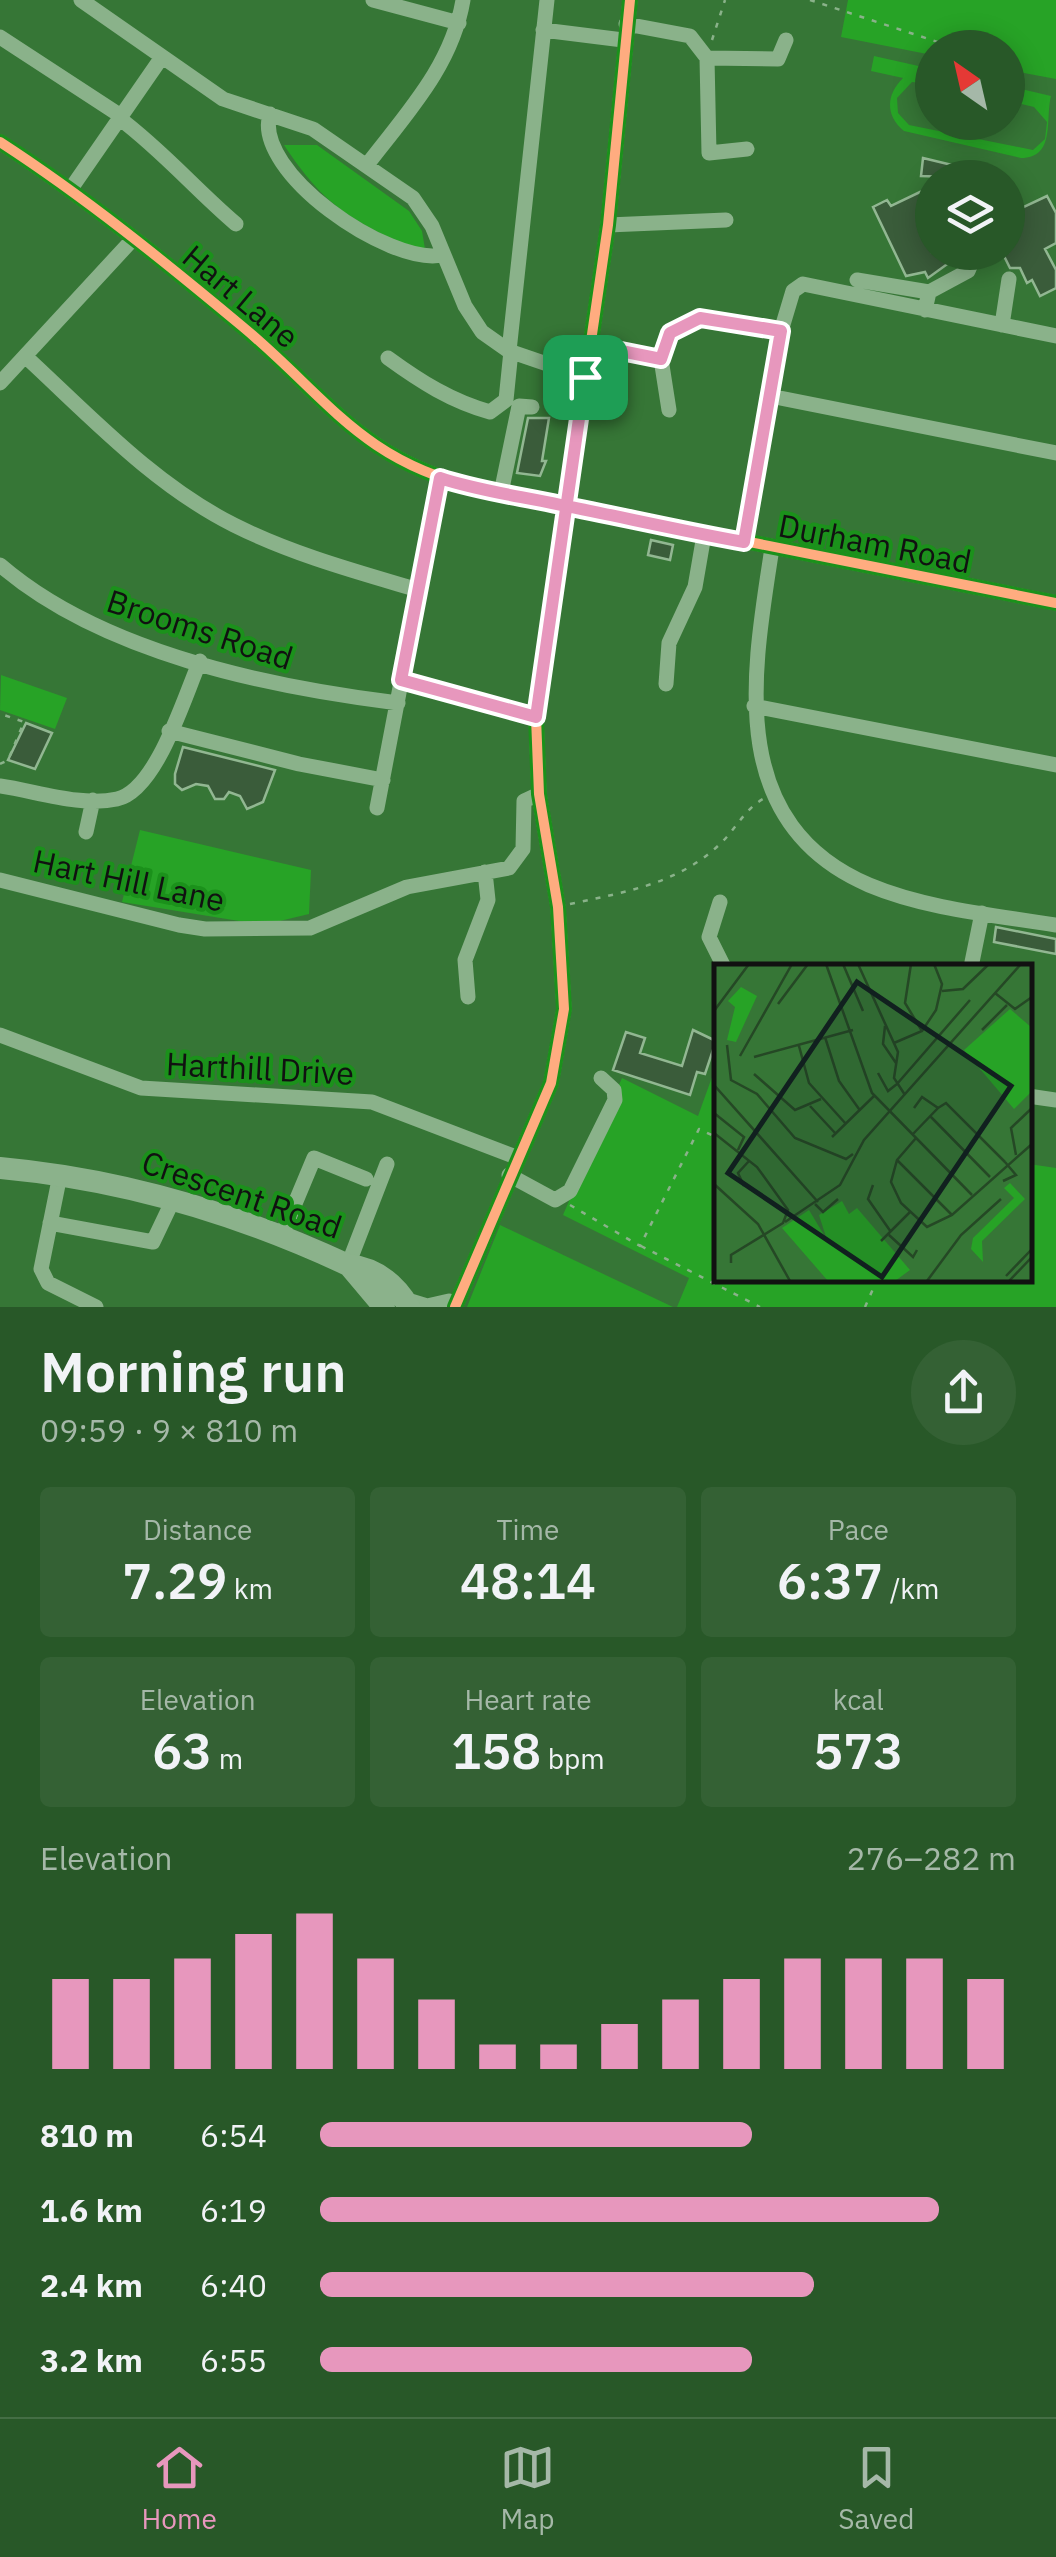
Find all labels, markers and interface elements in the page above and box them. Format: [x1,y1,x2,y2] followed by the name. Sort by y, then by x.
[915,30,1025,140] north arrow
[915,30,1025,270] map controls
[915,160,1025,270] button: layers
[174,235,308,357] street label: Hart Lane
[543,335,628,420] pin
[558,350,613,405] icon: arrive
[775,504,975,582] street label: Durham Road
[102,579,298,679] street label: Brooms Road
[29,839,229,921] street label: Hart Hill Lane
[714,964,1031,1282] inset map
[165,1042,355,1094] street label: Harthill Drive
[137,1140,347,1248] street label: Crescent Road
[40,1336,347,1407] text: Morning run
[911,1340,1016,1445] button: share
[40,1409,298,1451] text: 09:59 · 9 × 810 m
[143,1511,252,1548] text: Distance
[497,1511,559,1548] text: Time
[828,1511,889,1548] text: Pace
[122,1548,227,1613] text: 7.29
[460,1548,596,1613] text: 48:14
[777,1548,883,1613] text: 6:37
[227,1570,273,1607] text: km
[883,1570,940,1607] text: /km
[140,1681,256,1718] text: Elevation
[464,1681,592,1718] text: Heart rate
[833,1681,884,1718] text: kcal
[152,1718,212,1783] text: 63
[451,1718,541,1783] text: 158
[813,1718,903,1783] text: 573
[212,1740,243,1777] text: m
[541,1740,605,1777] text: bpm
[40,1837,173,1879] text: Elevation
[846,1837,1016,1879] text: 276–282 m
[40,2114,134,2156] text: 810 m
[200,2114,267,2156] text: 6:54
[40,2189,143,2231] text: 1.6 km
[200,2189,267,2231] text: 6:19
[40,2264,143,2306] text: 2.4 km
[200,2264,267,2306] text: 6:40
[40,2339,143,2381] text: 3.2 km
[200,2339,267,2381] text: 6:55
[142,2440,217,2537] tab: Home
[500,2440,555,2537] tab: Map
[838,2440,914,2537] tab: Saved

